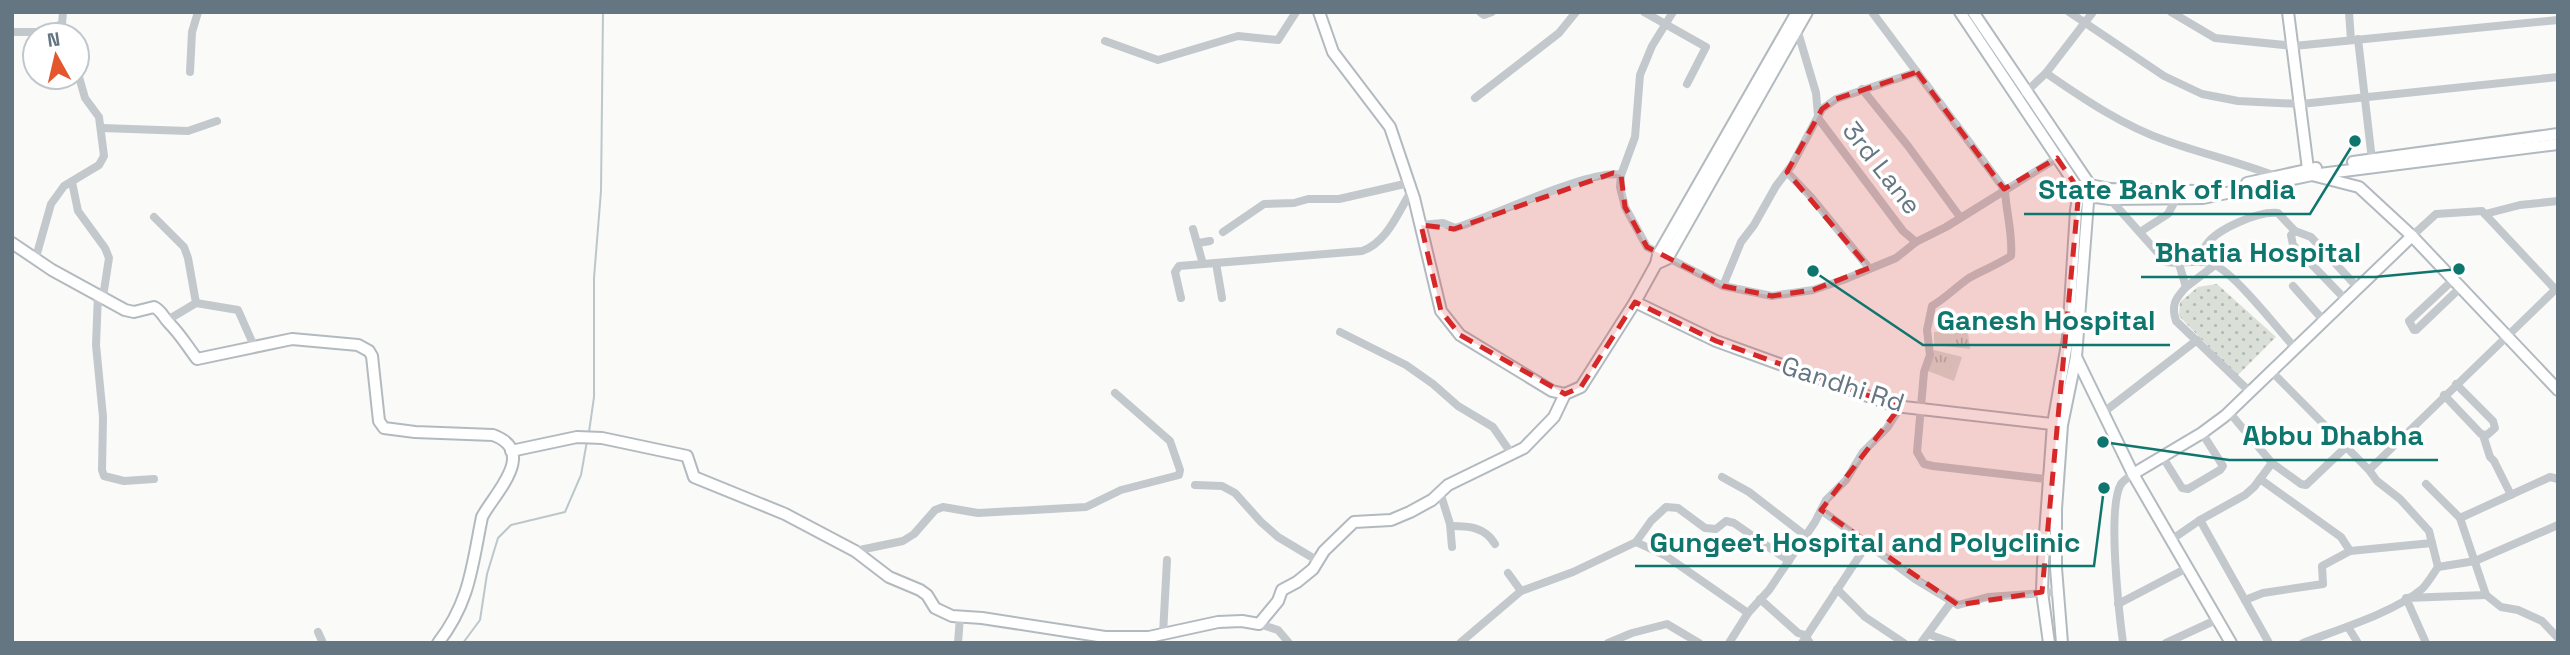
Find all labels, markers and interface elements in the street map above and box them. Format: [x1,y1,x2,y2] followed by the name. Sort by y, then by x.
[21,21,91,91] north arrow
[46,26,62,53] text: N
[1835,115,1929,221] street label: 3rd Lane
[2024,165,2310,214] callout: State Bank of India
[2038,171,2296,207] text: State Bank of India
[2141,228,2375,277] callout: Bhatia Hospital
[2155,234,2361,270] text: Bhatia Hospital
[1923,296,2170,345] callout: Ganesh Hospital
[1936,302,2156,338] text: Ganesh Hospital
[1777,348,1909,420] street label: Gandhi Rd
[2229,411,2438,460] callout: Abbu Dhabha
[2242,417,2424,453] text: Abbu Dhabha
[1635,517,2094,566] callout: Gungeet Hospital and Polyclinic
[1650,524,2080,560] text: Gungeet Hospital and Polyclinic

